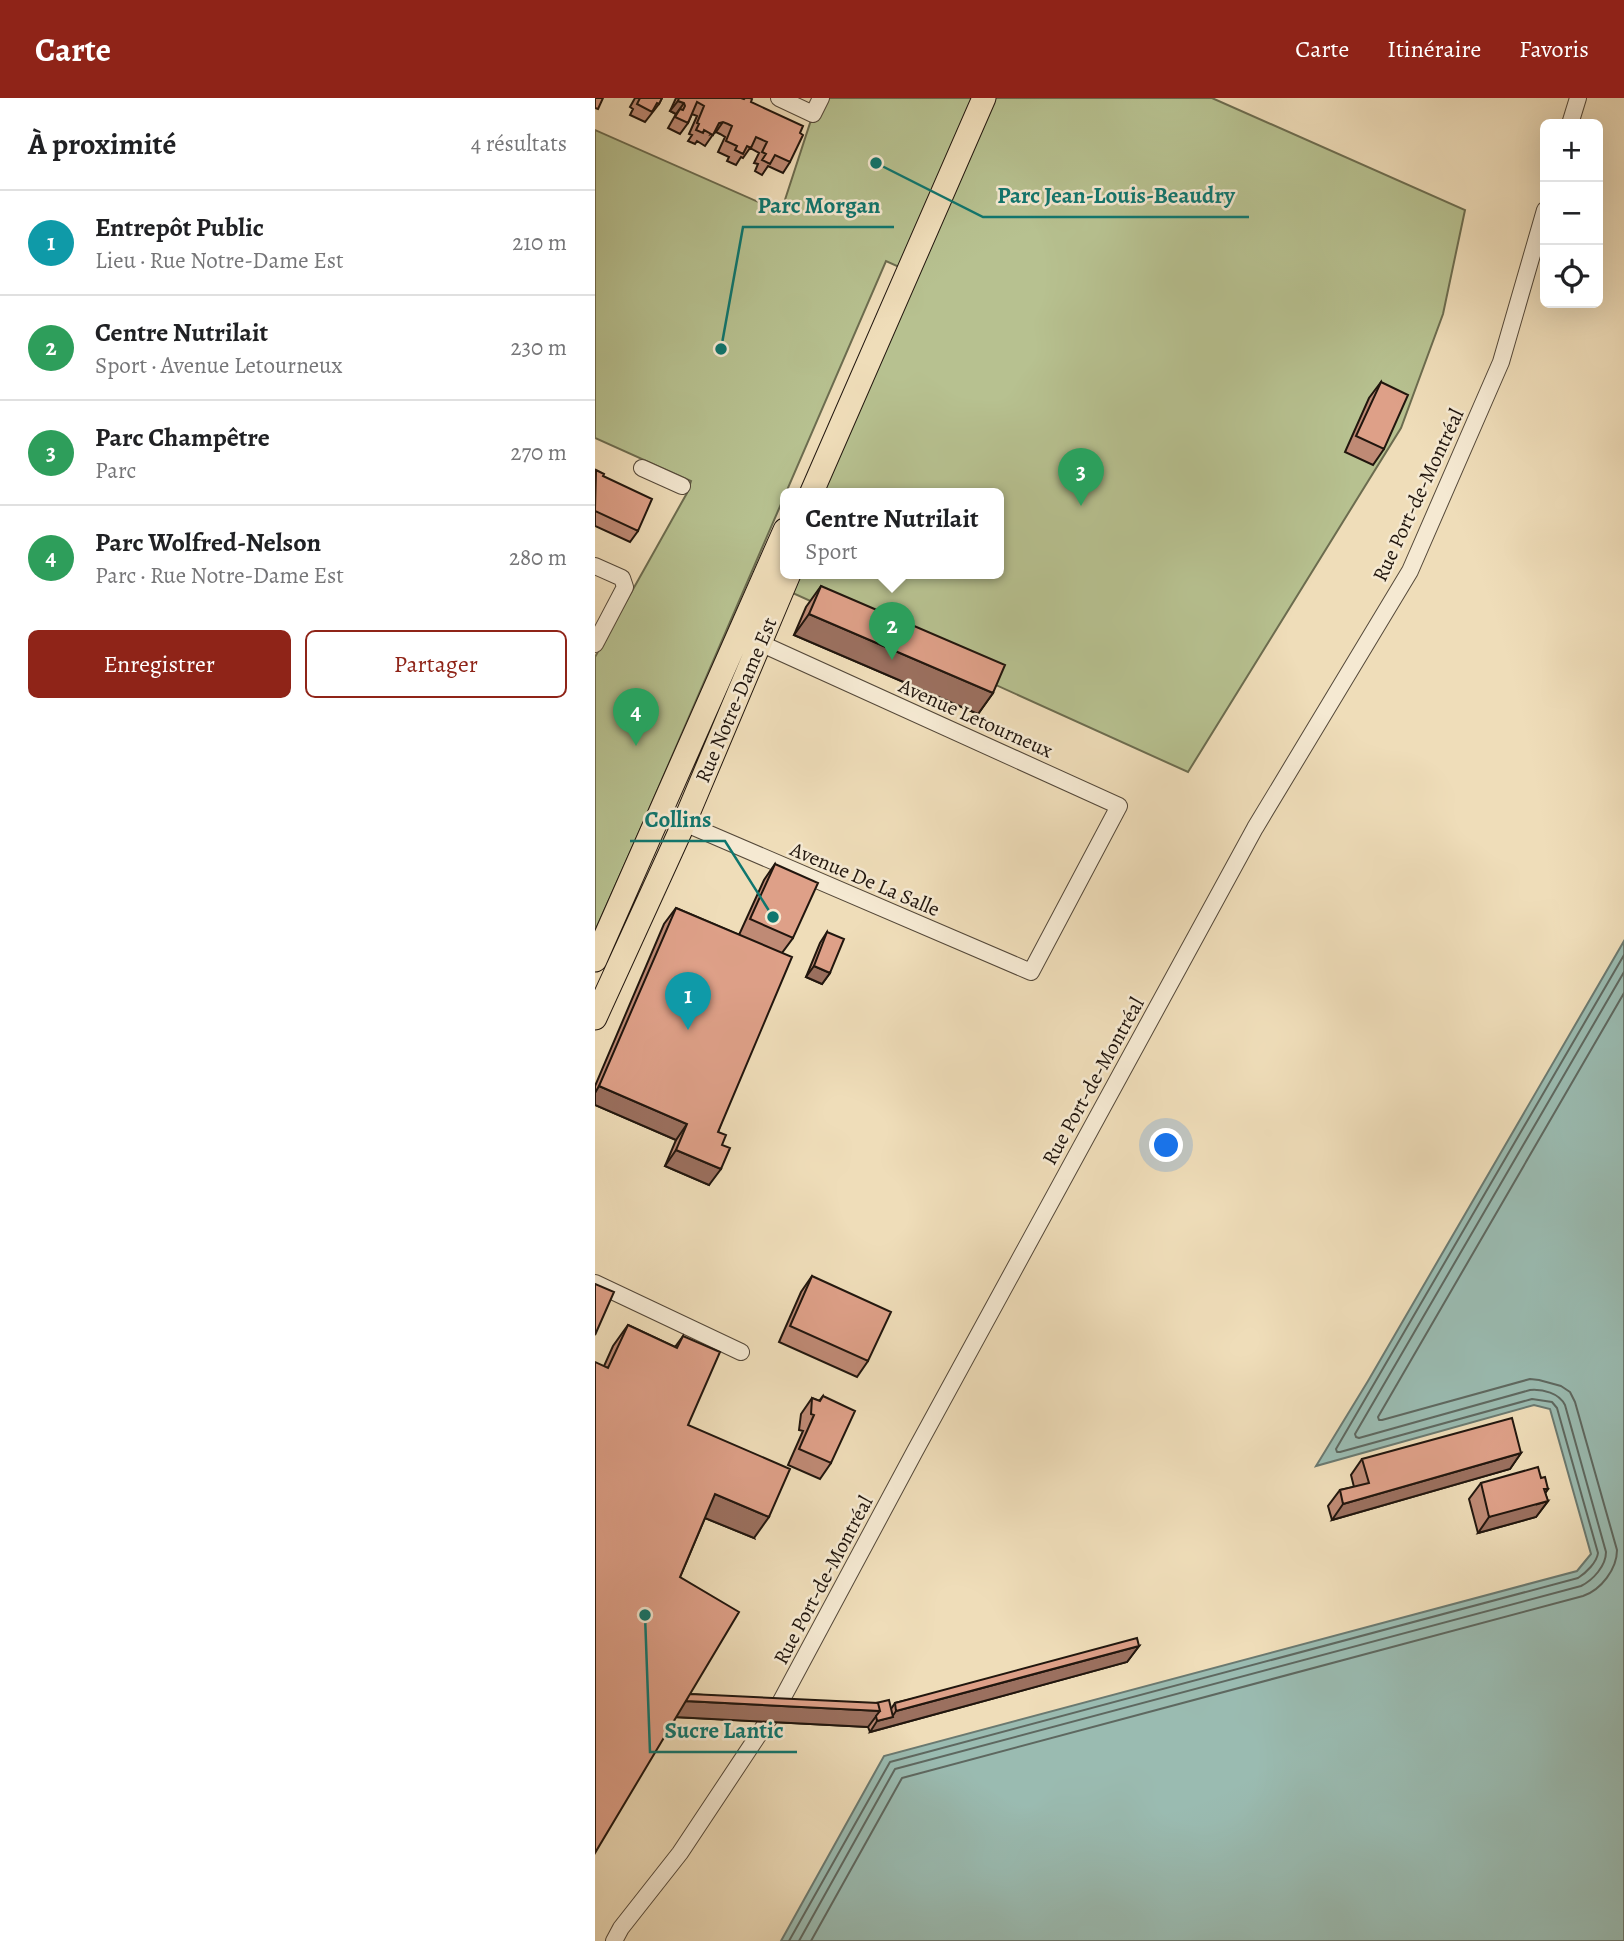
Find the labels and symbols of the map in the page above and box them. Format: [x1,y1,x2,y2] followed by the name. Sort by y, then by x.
[983,173,1249,217] callout: Parc Jean-Louis-Beaudry
[997,180,1236,211] text: Parc Jean-Louis-Beaudry
[743,183,894,227] callout: Parc Morgan
[758,190,880,221] text: Parc Morgan
[1366,404,1470,586] street label: Rue Port-de-Montréal
[1058,448,1104,506] pin: 3
[869,602,915,660] pin: 2
[689,613,784,787] street label: Rue Notre-Dame Est
[894,671,1057,765] street label: Avenue Letourneux
[613,688,659,746] pin: 4
[630,797,725,841] callout: Collins
[645,804,711,835] text: Collins
[785,835,944,923] street label: Avenue De La Salle
[665,972,711,1030] pin: 1
[1035,992,1151,1170] street label: Rue Port-de-Montréal
[1149,1128,1183,1162] your location
[767,1491,879,1669] street label: Rue Port-de-Montréal
[650,1708,797,1752] callout: Sucre Lantic
[664,1715,784,1746] text: Sucre Lantic

